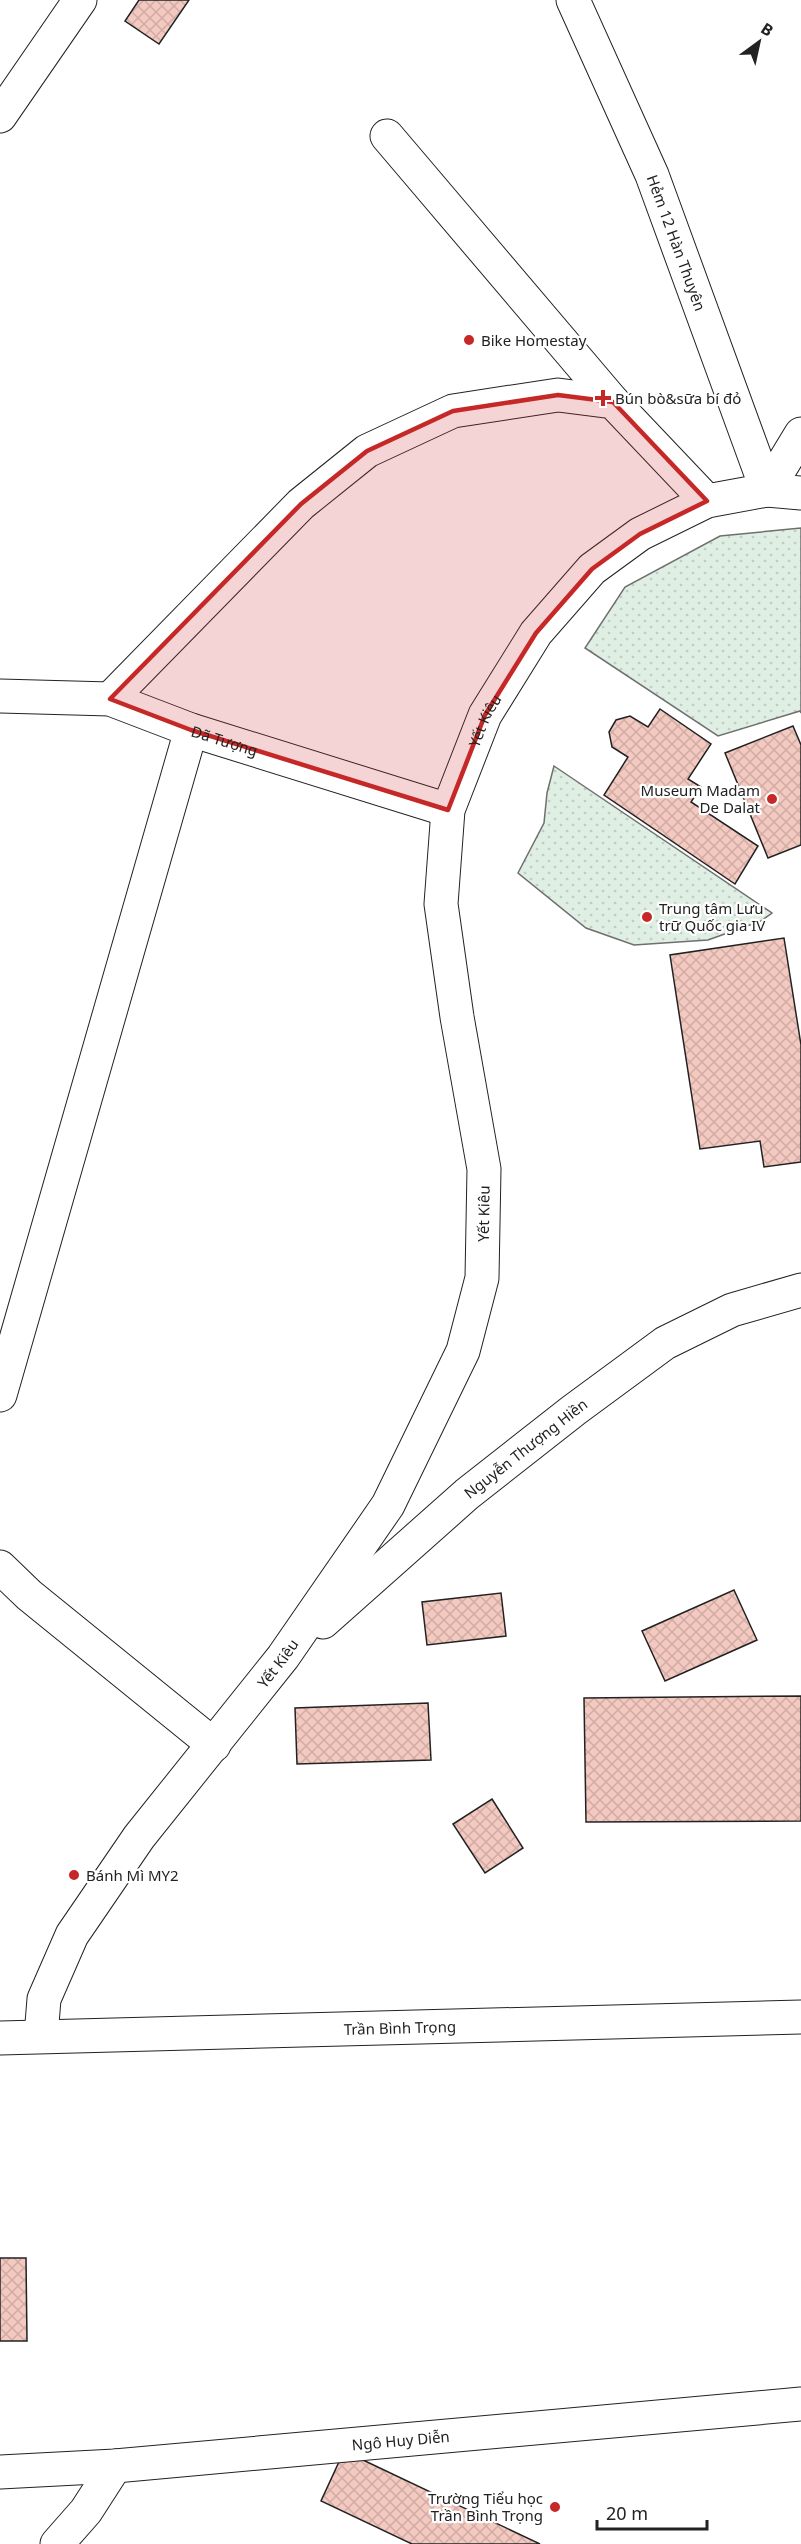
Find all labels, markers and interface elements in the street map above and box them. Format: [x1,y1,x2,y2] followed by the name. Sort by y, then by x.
[729,12,789,72] north arrow
[757,17,778,42] text: B
[643,172,711,314] street label: Hẻm 12 Hàn Thuyên
[481,330,587,350] place label: Bike Homestay
[462,333,476,347] marker: Bike Homestay
[615,388,741,408] place label: Bún bò&sữa bí đỏ
[596,391,610,405] marker: Bún bò&sữa bí đỏ
[463,690,506,750] street label: Yết Kiêu
[189,721,260,760] street label: Dã Tượng
[641,780,761,817] place label: Museum Madam De Dalat
[765,792,779,806] marker: Museum Madam De Dalat
[659,898,765,935] place label: Trung tâm Lưu trữ Quốc gia IV
[640,910,654,924] marker: Trung tâm Lưu trữ Quốc gia IV
[473,1185,494,1242] street label: Yết Kiêu
[460,1394,591,1503] street label: Nguyễn Thượng Hiền
[252,1635,303,1692] street label: Yết Kiêu
[86,1865,179,1885] place label: Bánh Mì MY2
[67,1868,81,1882] marker: Bánh Mì MY2
[343,2016,456,2039] street label: Trần Bình Trọng
[351,2426,450,2455] street label: Ngô Huy Diễn
[428,2488,543,2525] place label: Trường Tiểu học Trần Bình Trọng
[597,2493,706,2531] scale bar
[548,2500,562,2514] marker: Trường Tiểu học Trần Bình Trọng
[606,2501,648,2525] text: 20 m

